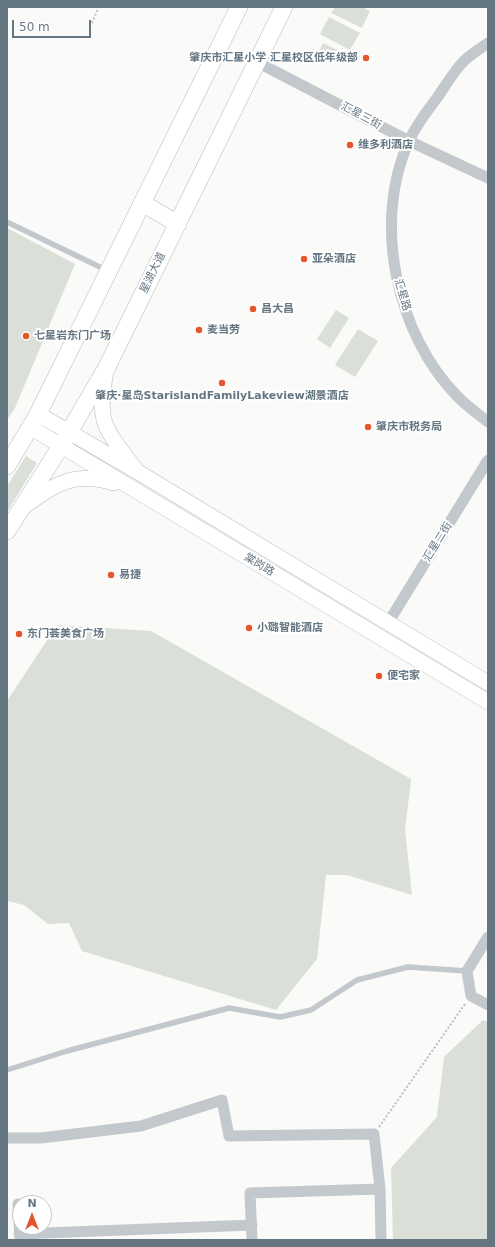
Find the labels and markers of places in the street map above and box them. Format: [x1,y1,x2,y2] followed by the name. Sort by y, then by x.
[189,51,358,65] place label: 肇庆市汇星小学 汇星校区低年级部
[361,53,371,63] marker: 肇庆市汇星小学 汇星校区低年级部
[358,138,413,152] place label: 维多利酒店
[345,140,355,150] marker: 维多利酒店
[312,252,356,266] place label: 亚朵酒店
[299,254,309,264] marker: 亚朵酒店
[261,302,294,316] place label: 昌大昌
[248,304,258,314] marker: 昌大昌
[207,323,240,337] place label: 麦当劳
[194,325,204,335] marker: 麦当劳
[34,329,111,343] place label: 七星岩东门广场
[21,331,31,341] marker: 七星岩东门广场
[217,378,227,388] marker: 肇庆·星岛StarislandFamilyLakeview湖景酒店
[95,389,349,403] place label: 肇庆·星岛StarislandFamilyLakeview湖景酒店
[376,420,442,434] place label: 肇庆市税务局
[363,422,373,432] marker: 肇庆市税务局
[119,568,141,582] place label: 易捷
[106,570,116,580] marker: 易捷
[257,621,323,635] place label: 小璐智能酒店
[244,623,254,633] marker: 小璐智能酒店
[27,627,104,641] place label: 东门荟美食广场
[14,629,24,639] marker: 东门荟美食广场
[387,669,420,683] place label: 便宅家
[374,671,384,681] marker: 便宅家

